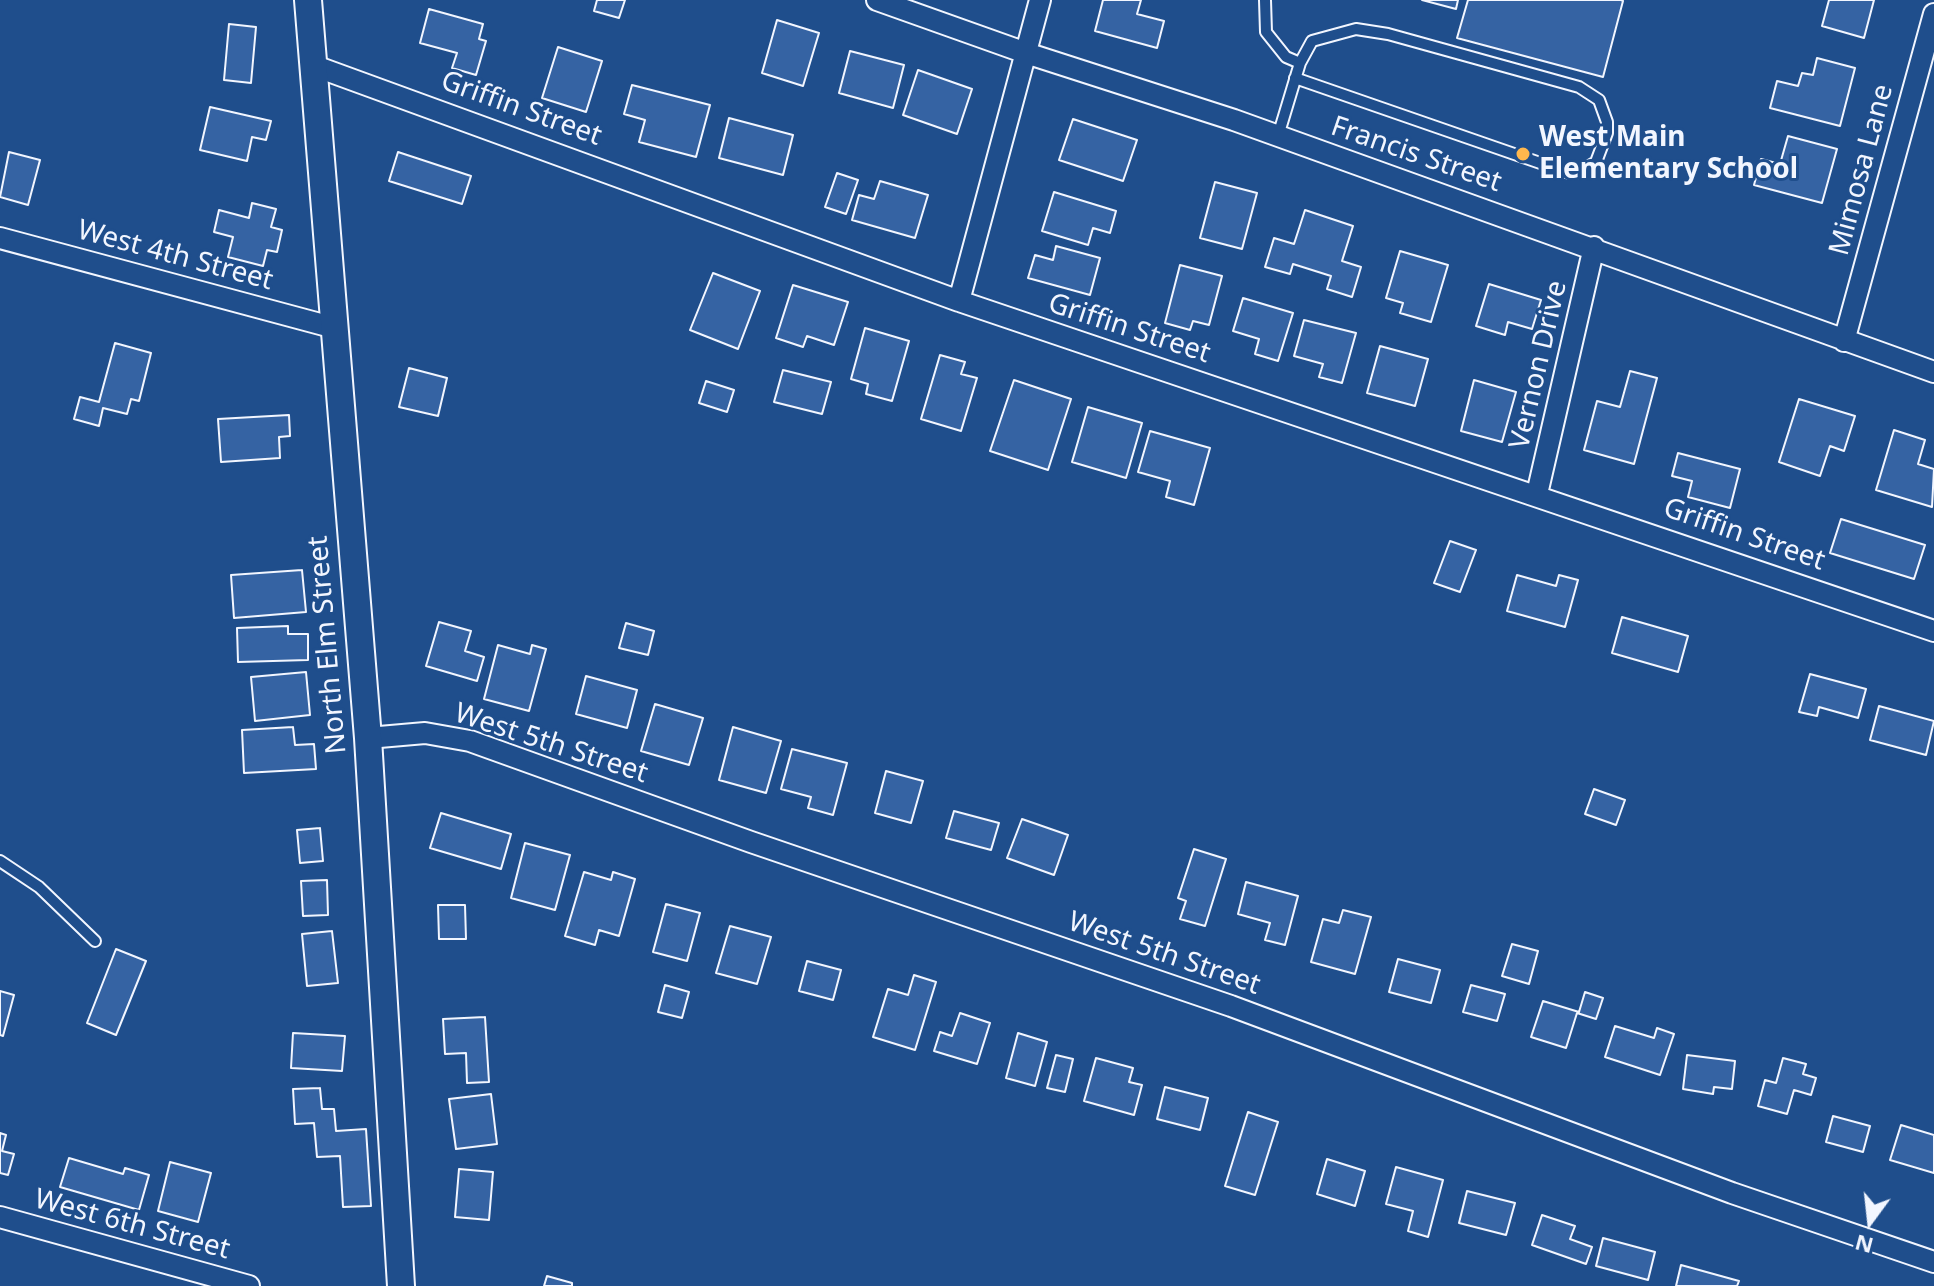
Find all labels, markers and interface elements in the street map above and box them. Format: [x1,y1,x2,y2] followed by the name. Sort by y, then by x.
[436,64,606,154] street label: Griffin Street
[1823,81,1901,259] street label: Mimosa Lane
[1326,110,1506,200] street label: Francis Street
[1539,121,1798,187] place label: West Main Elementary School
[1514,145,1532,163] marker: West Main Elementary School
[74,214,276,298] street label: West 4th Street
[1503,278,1575,452] street label: Vernon Drive
[1044,287,1214,371] street label: Griffin Street
[1659,492,1829,578] street label: Griffin Street
[302,535,354,755] street label: North Elm Street
[450,697,652,791] street label: West 5th Street
[1064,905,1264,1003] street label: West 5th Street
[1830,1182,1910,1262] north arrow
[31,1183,233,1267] street label: West 6th Street
[1851,1228,1876,1262] text: N

